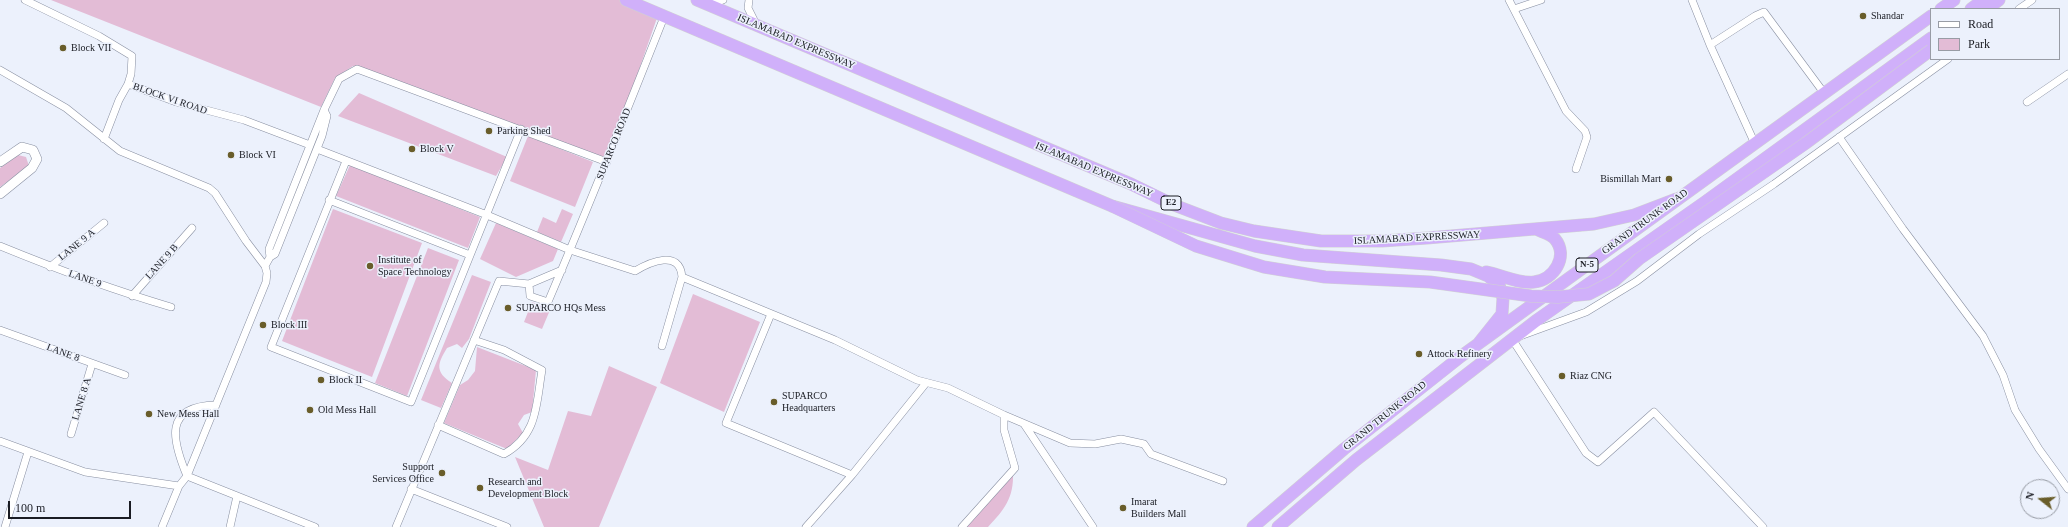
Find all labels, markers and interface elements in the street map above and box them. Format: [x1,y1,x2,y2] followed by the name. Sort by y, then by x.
[1930,8,2060,60] legend
[1871,10,1904,22] place label: Shandar
[1858,11,1868,21] marker: Shandar
[735,12,857,72] street label: ISLAMABAD EXPRESSWAY
[1968,17,1993,31] text: Road
[1968,37,1990,51] text: Park
[71,42,111,54] place label: Block VII
[58,43,68,53] marker: Block VII
[131,81,209,117] street label: BLOCK VI ROAD
[594,106,634,182] street label: SUPARCO ROAD
[497,125,551,137] place label: Parking Shed
[484,126,494,136] marker: Parking Shed
[1033,140,1155,200] street label: ISLAMABAD EXPRESSWAY
[420,143,454,155] place label: Block V
[407,144,417,154] marker: Block V
[239,149,276,161] place label: Block VI
[226,150,236,160] marker: Block VI
[1600,173,1661,185] place label: Bismillah Mart
[1664,174,1674,184] marker: Bismillah Mart
[1600,187,1690,257] street label: GRAND TRUNK ROAD
[1161,196,1181,210] road number: E2
[56,227,98,263] street label: LANE 9 A
[1353,229,1481,247] street label: ISLAMABAD EXPRESSWAY
[143,242,181,282] street label: LANE 9 B
[378,254,451,278] place label: Institute of Space Technology
[1576,258,1598,272] road number: N-5
[365,261,375,271] marker: Institute of Space Technology
[67,268,103,290] street label: LANE 9
[516,302,606,314] place label: SUPARCO HQs Mess
[503,303,513,313] marker: SUPARCO HQs Mess
[271,319,307,331] place label: Block III
[258,320,268,330] marker: Block III
[45,342,81,364] street label: LANE 8
[1427,348,1492,360] place label: Attock Refinery
[1414,349,1424,359] marker: Attock Refinery
[1570,370,1612,382] place label: Riaz CNG
[1557,371,1567,381] marker: Riaz CNG
[329,374,362,386] place label: Block II
[316,375,326,385] marker: Block II
[70,376,94,422] street label: LANE 8 A
[1341,379,1429,453] street label: GRAND TRUNK ROAD
[782,390,835,414] place label: SUPARCO Headquarters
[769,397,779,407] marker: SUPARCO Headquarters
[318,404,376,416] place label: Old Mess Hall
[305,405,315,415] marker: Old Mess Hall
[157,408,219,420] place label: New Mess Hall
[144,409,154,419] marker: New Mess Hall
[372,461,434,484] place label: Support Services Office
[437,468,447,478] marker: Support Services Office
[488,476,568,500] place label: Research and Development Block
[2020,479,2060,519] north arrow
[475,483,485,493] marker: Research and Development Block
[2023,490,2036,501] text: N
[10,493,133,519] scale bar
[1131,496,1186,520] place label: Imarat Builders Mall
[15,501,45,515] text: 100 m
[1118,503,1128,513] marker: Imarat Builders Mall

